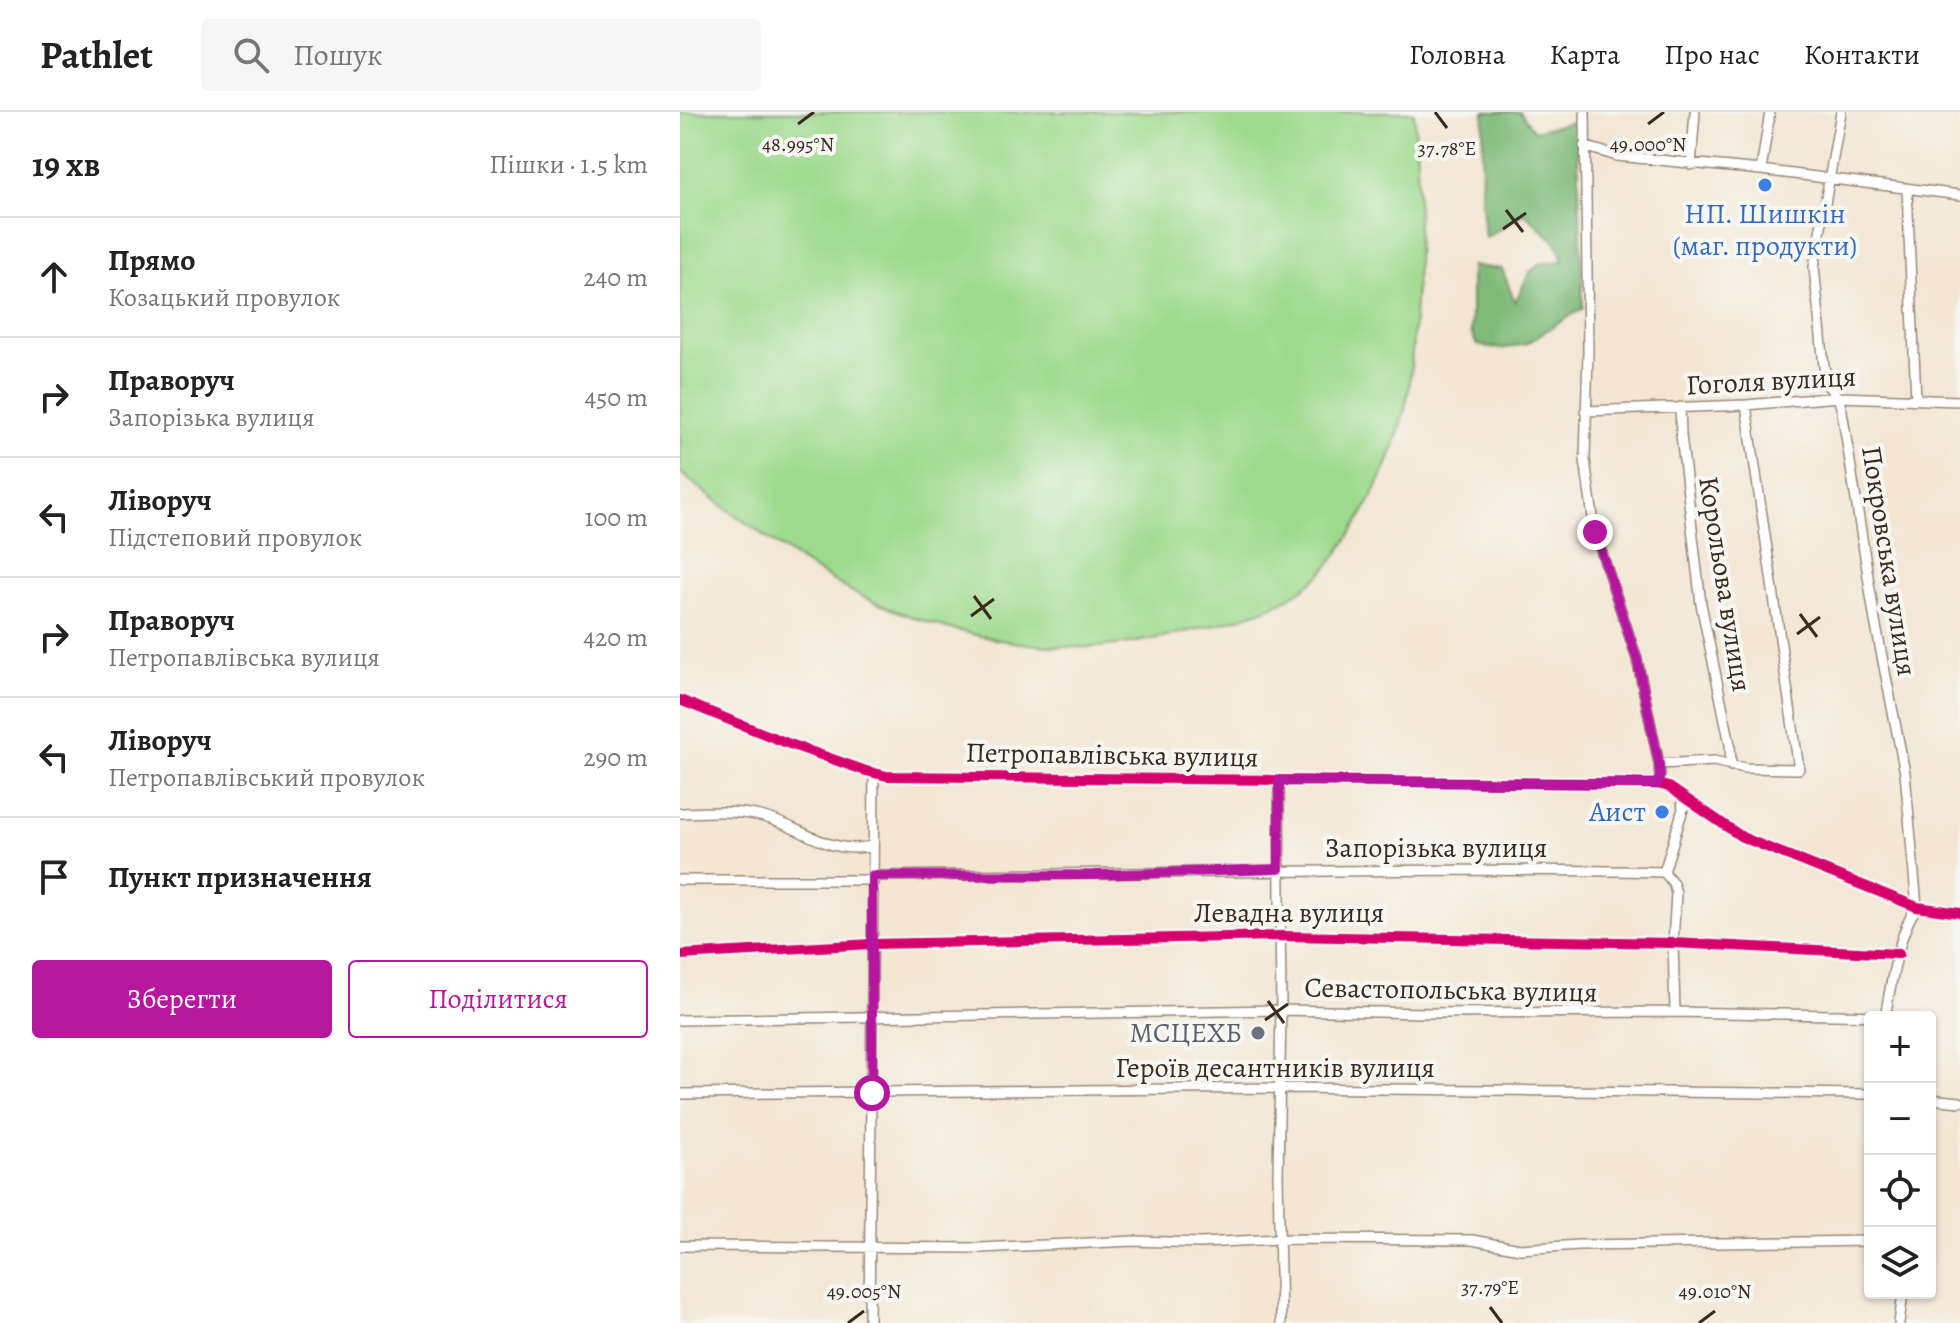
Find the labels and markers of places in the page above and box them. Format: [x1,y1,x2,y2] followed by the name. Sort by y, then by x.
[1756,176,1774,194] marker: НП. Шишкін (маг. продукти)
[1673,195,1857,265] place label: НП. Шишкін (маг. продукти)
[1588,793,1646,831] place label: Аист
[1653,803,1671,821] marker: Аист
[1130,1014,1242,1052] place label: МСЦЕХБ
[1249,1024,1267,1042] marker: МСЦЕХБ

